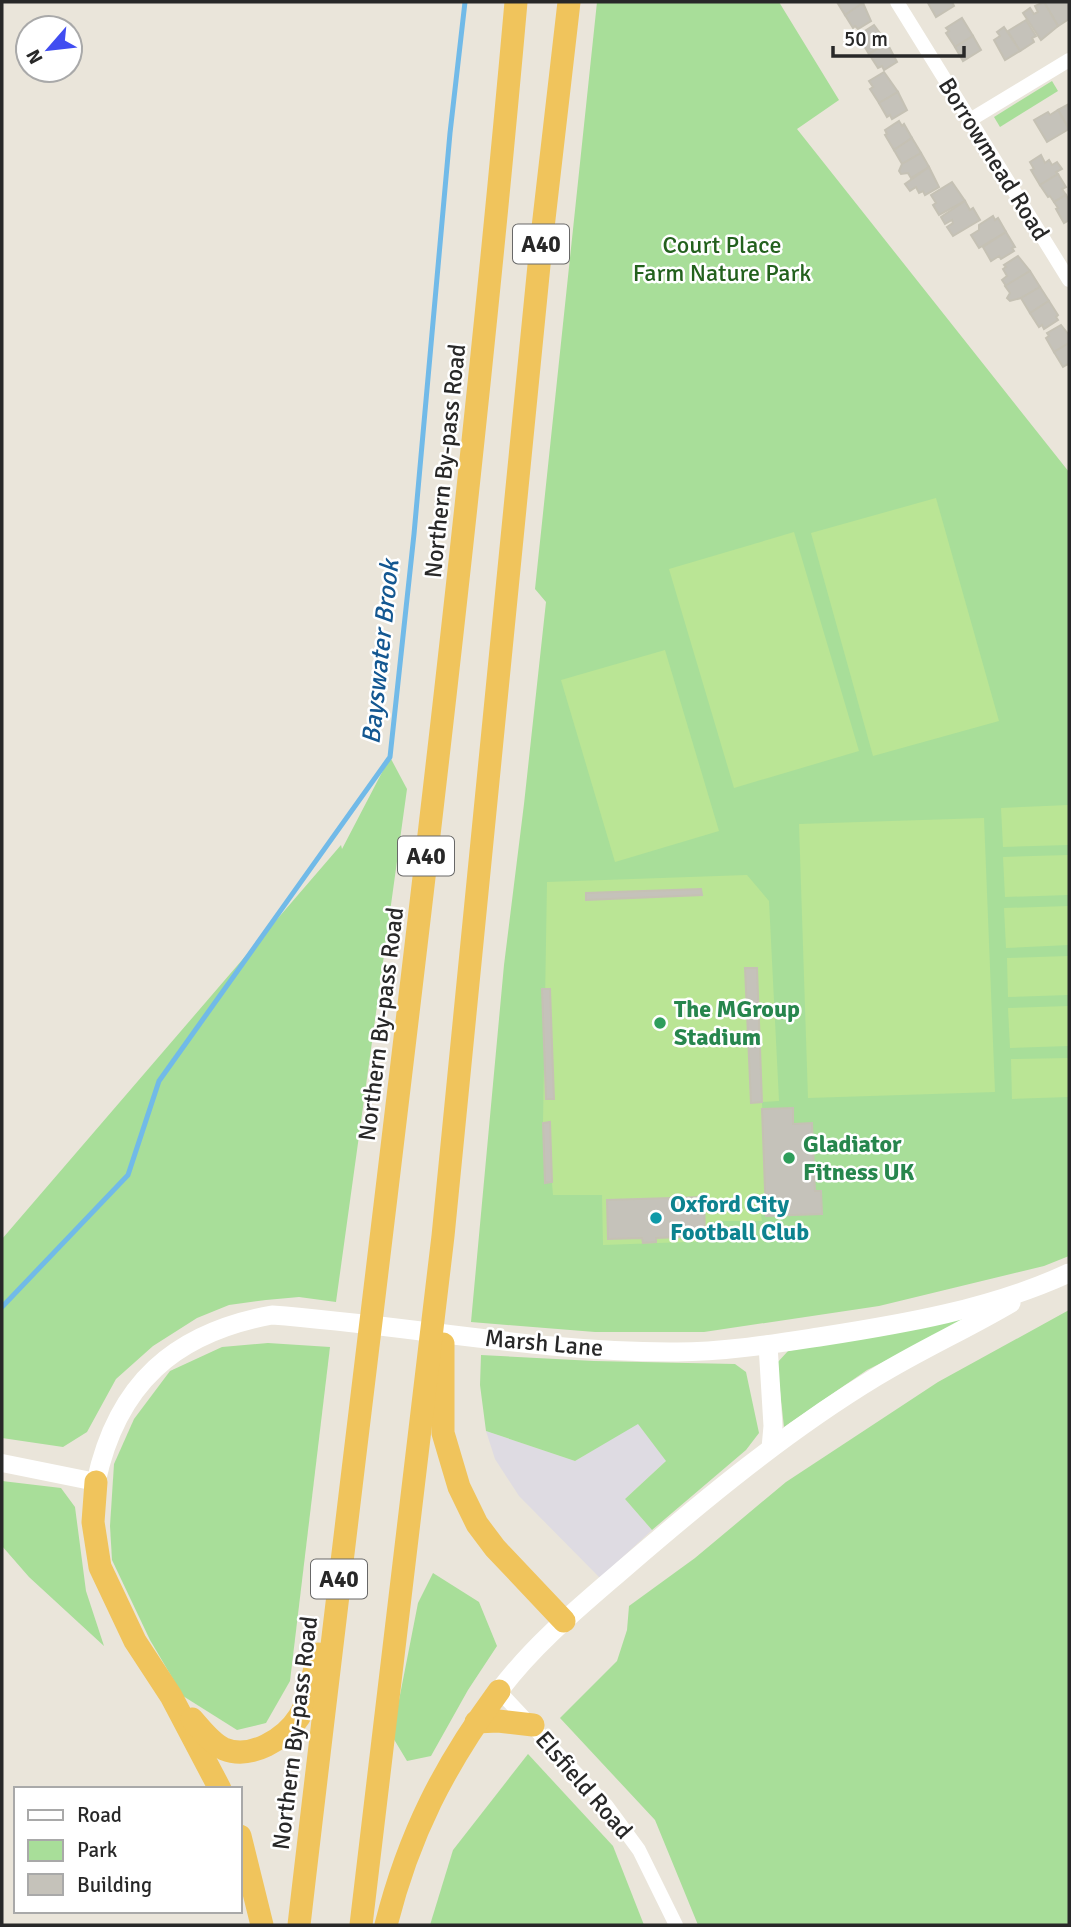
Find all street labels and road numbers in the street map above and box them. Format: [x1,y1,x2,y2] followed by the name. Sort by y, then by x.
[932,72,1056,246] street label: Borrowmead Road
[513,224,569,264] road number: A40
[418,342,472,580] street label: Northern By-pass Road
[398,836,454,876] road number: A40
[352,905,410,1143] street label: Northern By-pass Road
[484,1323,604,1363] street label: Marsh Lane
[311,1560,367,1598] road number: A40
[266,1614,324,1852] street label: Northern By-pass Road
[529,1725,639,1845] street label: Elsfield Road

